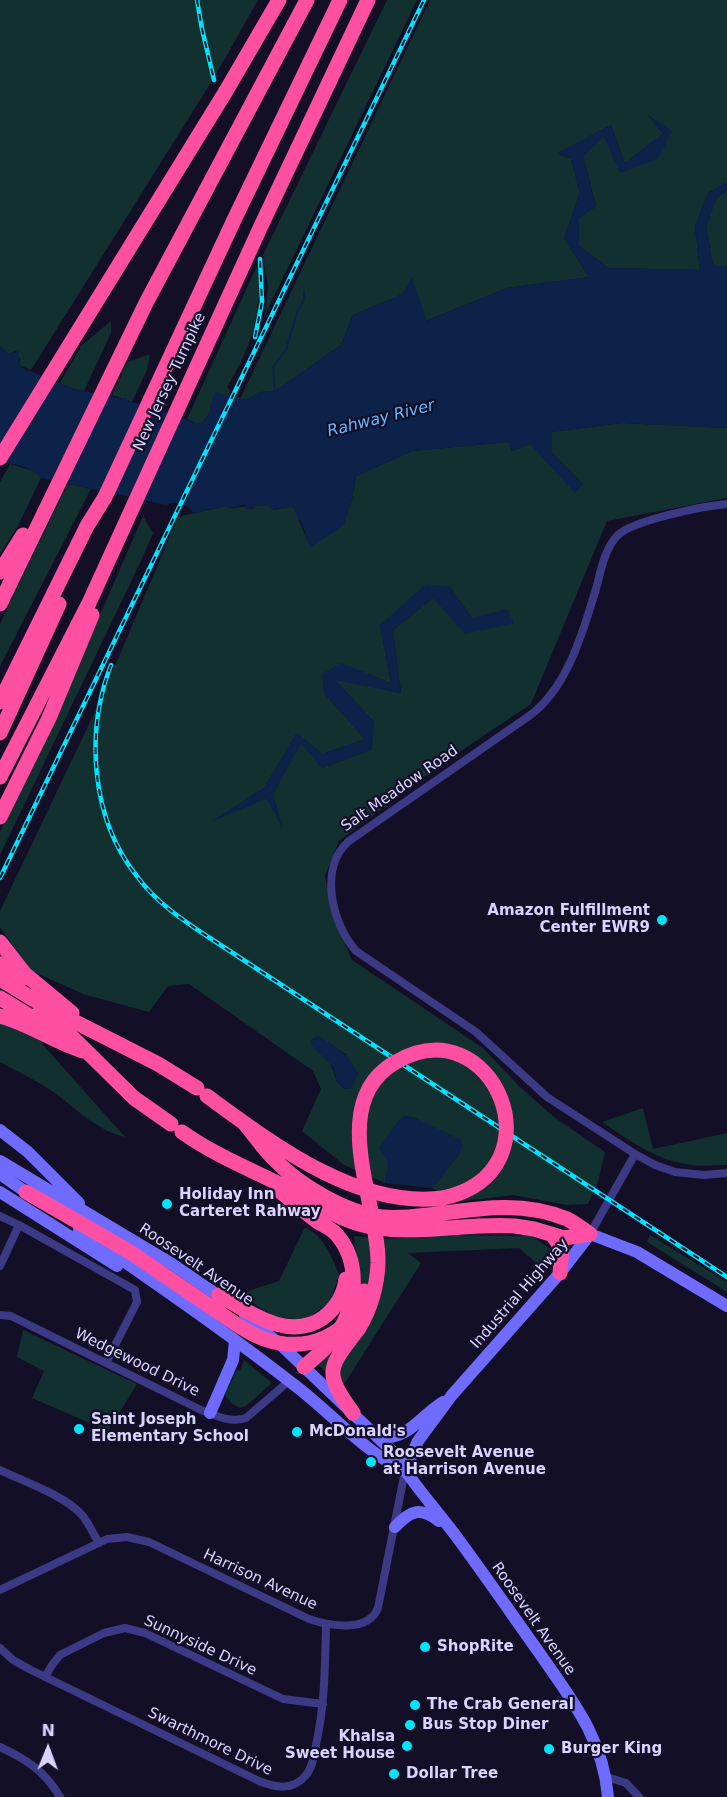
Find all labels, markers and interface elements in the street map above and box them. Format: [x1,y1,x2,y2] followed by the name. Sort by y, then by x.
[130,310,210,454] street label: New Jersey Turnpike
[325,396,437,442] water label: Rahway River
[338,742,462,836] street label: Salt Meadow Road
[487,902,650,937] place label: Amazon Fulfillment Center EWR9
[655,913,669,927] marker: Amazon Fulfillment Center EWR9
[179,1186,320,1221] place label: Holiday Inn Carteret Rahway
[160,1197,174,1211] marker: Holiday Inn Carteret Rahway
[136,1220,256,1310] street label: Roosevelt Avenue
[467,1235,573,1353] street label: Industrial Highway
[72,1325,202,1401] street label: Wedgewood Drive
[91,1411,249,1446] place label: Saint Joseph Elementary School
[72,1422,86,1436] marker: Saint Joseph Elementary School
[309,1423,406,1441] place label: McDonald's
[290,1425,304,1439] marker: McDonald's
[383,1444,546,1479] place label: Roosevelt Avenue at Harrison Avenue
[364,1455,378,1469] marker: Roosevelt Avenue at Harrison Avenue
[200,1546,320,1614] street label: Harrison Avenue
[487,1559,579,1679] street label: Roosevelt Avenue
[141,1612,259,1680] street label: Sunnyside Drive
[437,1638,514,1656] place label: ShopRite
[418,1640,432,1654] marker: ShopRite
[427,1696,574,1714] place label: The Crab General
[408,1698,422,1712] marker: The Crab General
[145,1704,275,1780] street label: Swarthmore Drive
[422,1716,548,1734] place label: Bus Stop Diner
[403,1718,417,1732] marker: Bus Stop Diner
[18,1719,78,1779] north arrow
[41,1721,55,1740] text: N
[285,1728,395,1763] place label: Khalsa Sweet House
[400,1739,414,1753] marker: Khalsa Sweet House
[561,1740,662,1758] place label: Burger King
[542,1742,556,1756] marker: Burger King
[406,1765,498,1783] place label: Dollar Tree
[387,1767,401,1781] marker: Dollar Tree

